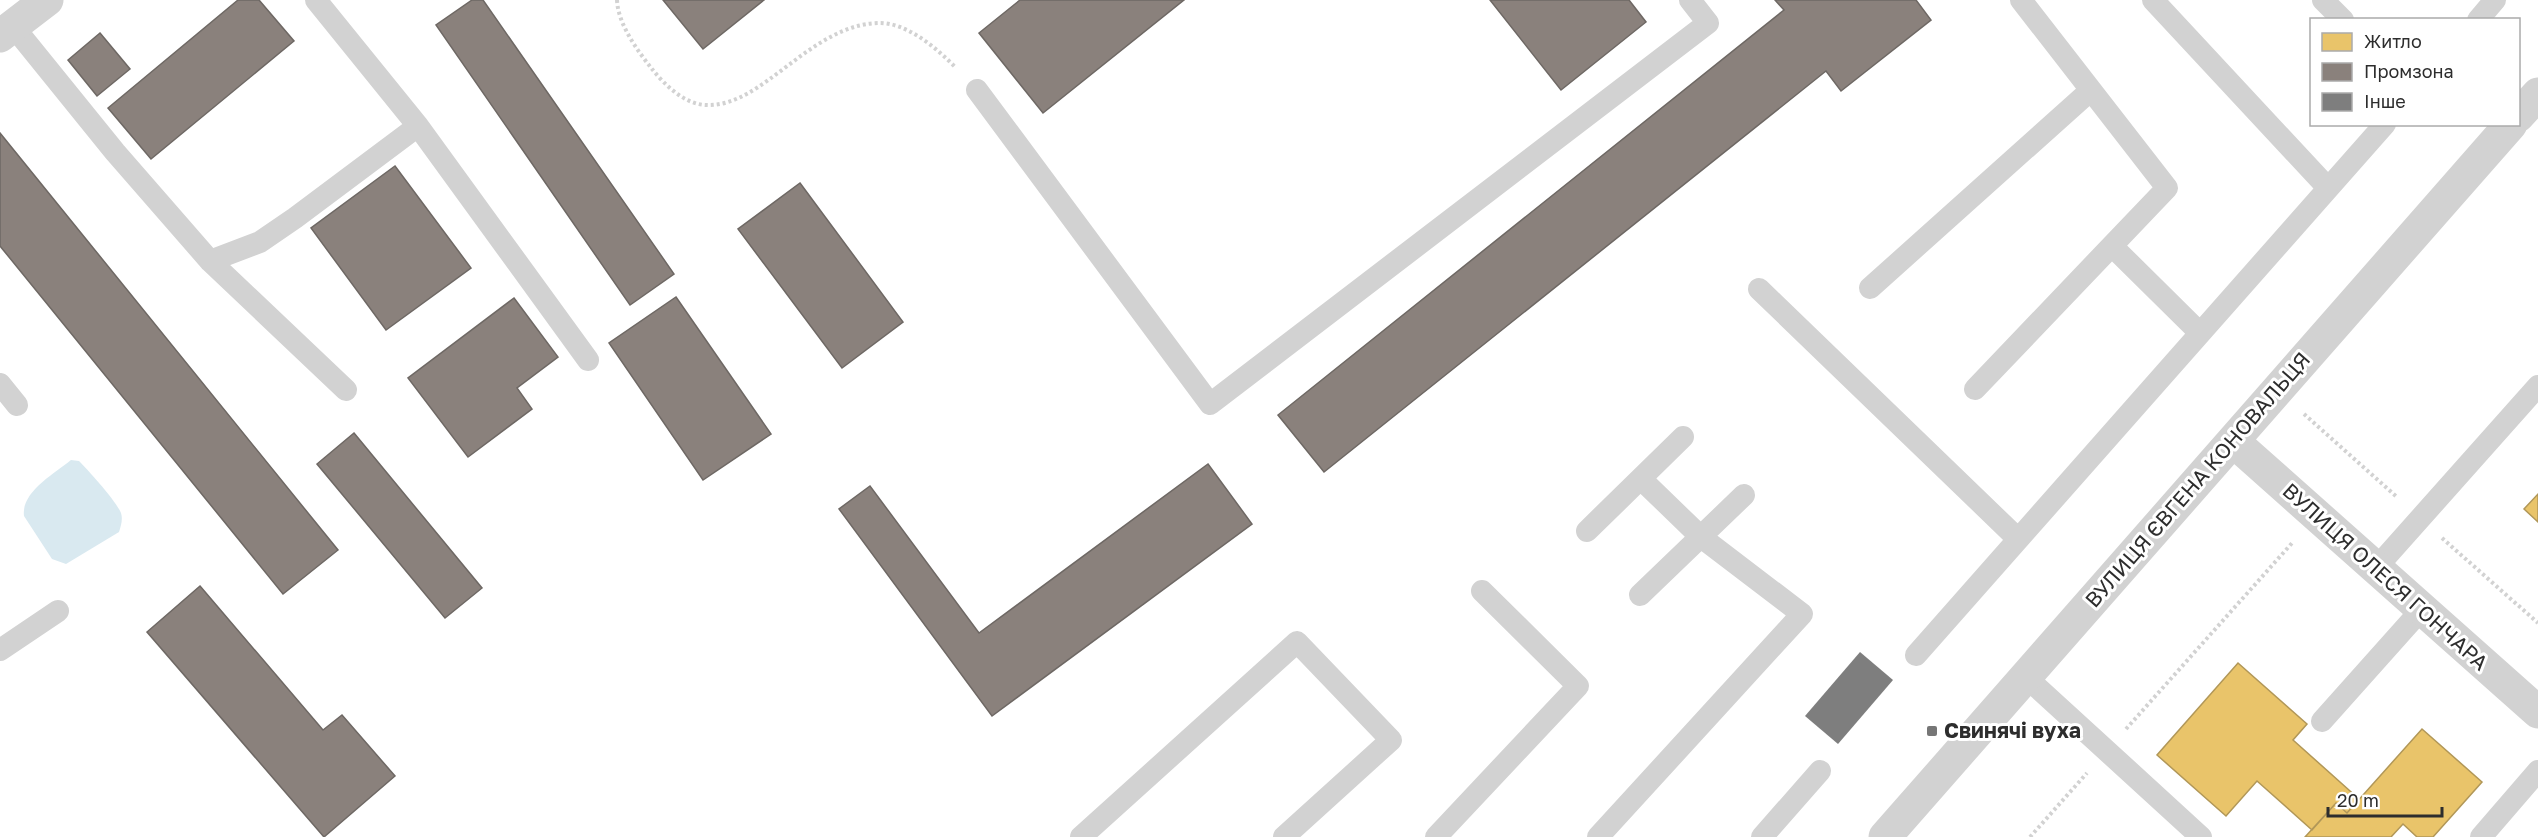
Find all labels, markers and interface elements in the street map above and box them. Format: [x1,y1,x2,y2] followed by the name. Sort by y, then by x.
[2310,18,2520,126] legend
[2364,30,2422,52] text: Житло
[2364,60,2454,82] text: Промзона
[2364,90,2406,112] text: Інше
[2079,346,2315,612] street label: ВУЛИЦЯ ЄВГЕНА КОНОВАЛЬЦЯ
[2278,477,2494,675] street label: ВУЛИЦЯ ОЛЕСЯ ГОНЧАРА
[1944,717,2081,743] place label: Свинячі вуха
[1925,724,1939,738] marker: Свинячі вуха
[2328,780,2442,818] scale bar
[2337,789,2379,811] text: 20 m

